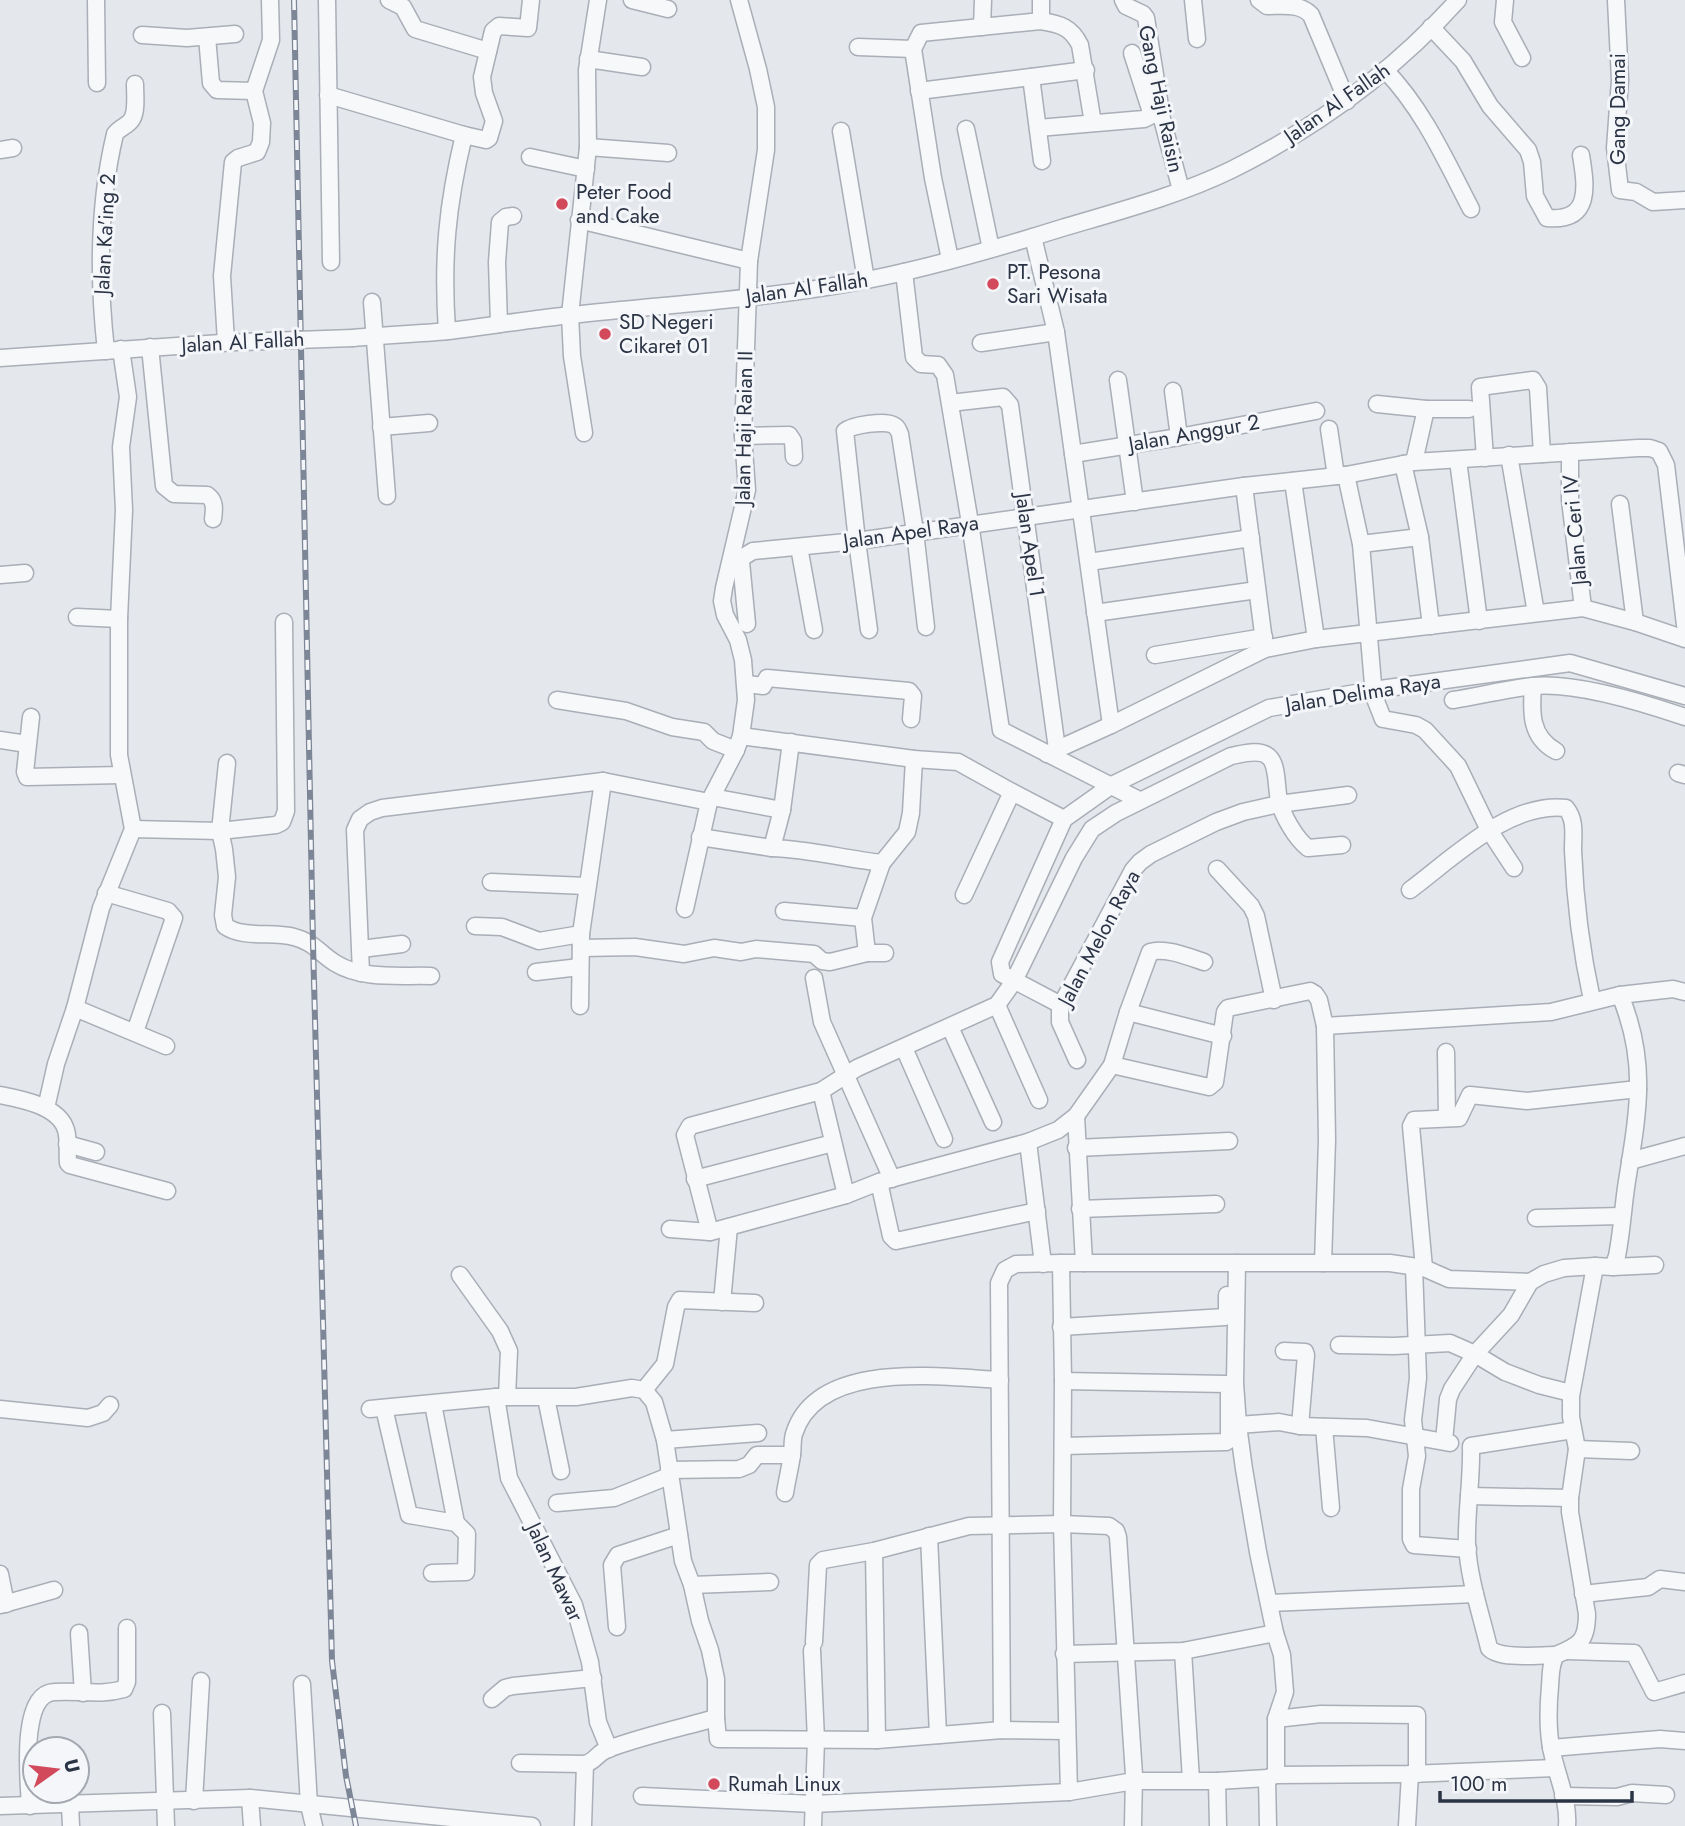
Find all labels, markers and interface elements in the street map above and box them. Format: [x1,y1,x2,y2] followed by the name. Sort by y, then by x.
[1131,22,1191,176] street label: Gang Haji Raisin
[1603,53,1633,165] street label: Gang Damai
[1275,55,1396,152] street label: Jalan Al Fallah
[87,173,123,298] street label: Jalan Ka'ing 2
[576,177,672,231] place label: Peter Food and Cake
[554,196,570,212] marker: Peter Food and Cake
[1007,257,1108,311] place label: PT. Pesona Sari Wisata
[741,265,870,312] street label: Jalan Al Fallah
[985,276,1001,292] marker: PT. Pesona Sari Wisata
[619,307,714,361] place label: SD Negeri Cikaret 01
[178,324,305,360] street label: Jalan Al Fallah
[597,326,613,342] marker: SD Negeri Cikaret 01
[728,350,760,509] street label: Jalan Haji Raian II
[1123,407,1262,460] street label: Jalan Anggur 2
[1555,473,1595,589] street label: Jalan Ceri IV
[1007,488,1052,599] street label: Jalan Apel 1
[838,508,981,557] street label: Jalan Apel Raya
[1280,666,1443,721] street label: Jalan Delima Raya
[1049,865,1147,1014] street label: Jalan Melon Raya
[518,1515,591,1627] street label: Jalan Mawar
[21,1735,91,1805] north arrow
[57,1756,87,1776] text: U
[1440,1759,1632,1803] scale bar
[728,1769,841,1799] place label: Rumah Linux
[1450,1769,1507,1799] text: 100 m
[706,1776,722,1792] marker: Rumah Linux

